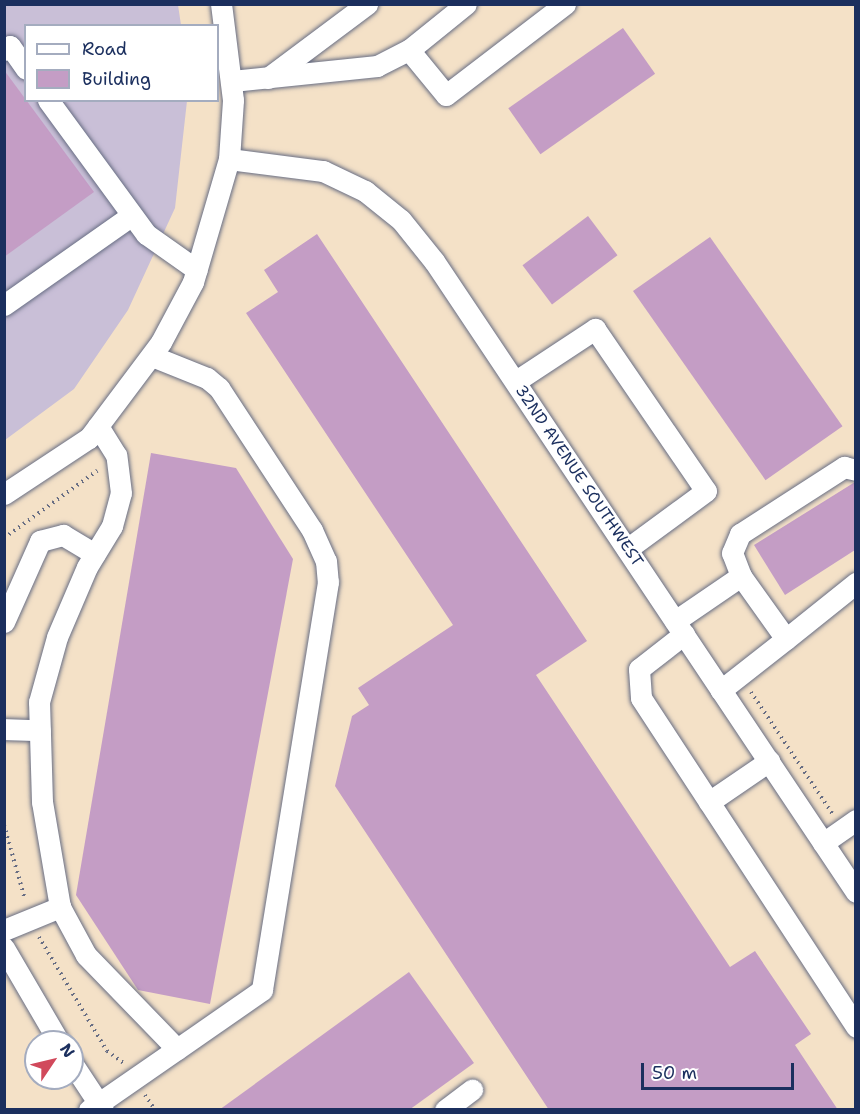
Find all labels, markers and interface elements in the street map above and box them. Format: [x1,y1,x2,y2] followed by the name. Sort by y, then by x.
[24,24,219,102] legend
[82,37,127,61] text: Road
[82,67,151,91] text: Building
[511,382,647,570] street label: 32ND AVENUE SOUTHWEST
[24,1030,84,1090] north arrow
[55,1039,80,1062] text: N
[644,1051,797,1089] scale bar
[652,1061,697,1085] text: 50 m

